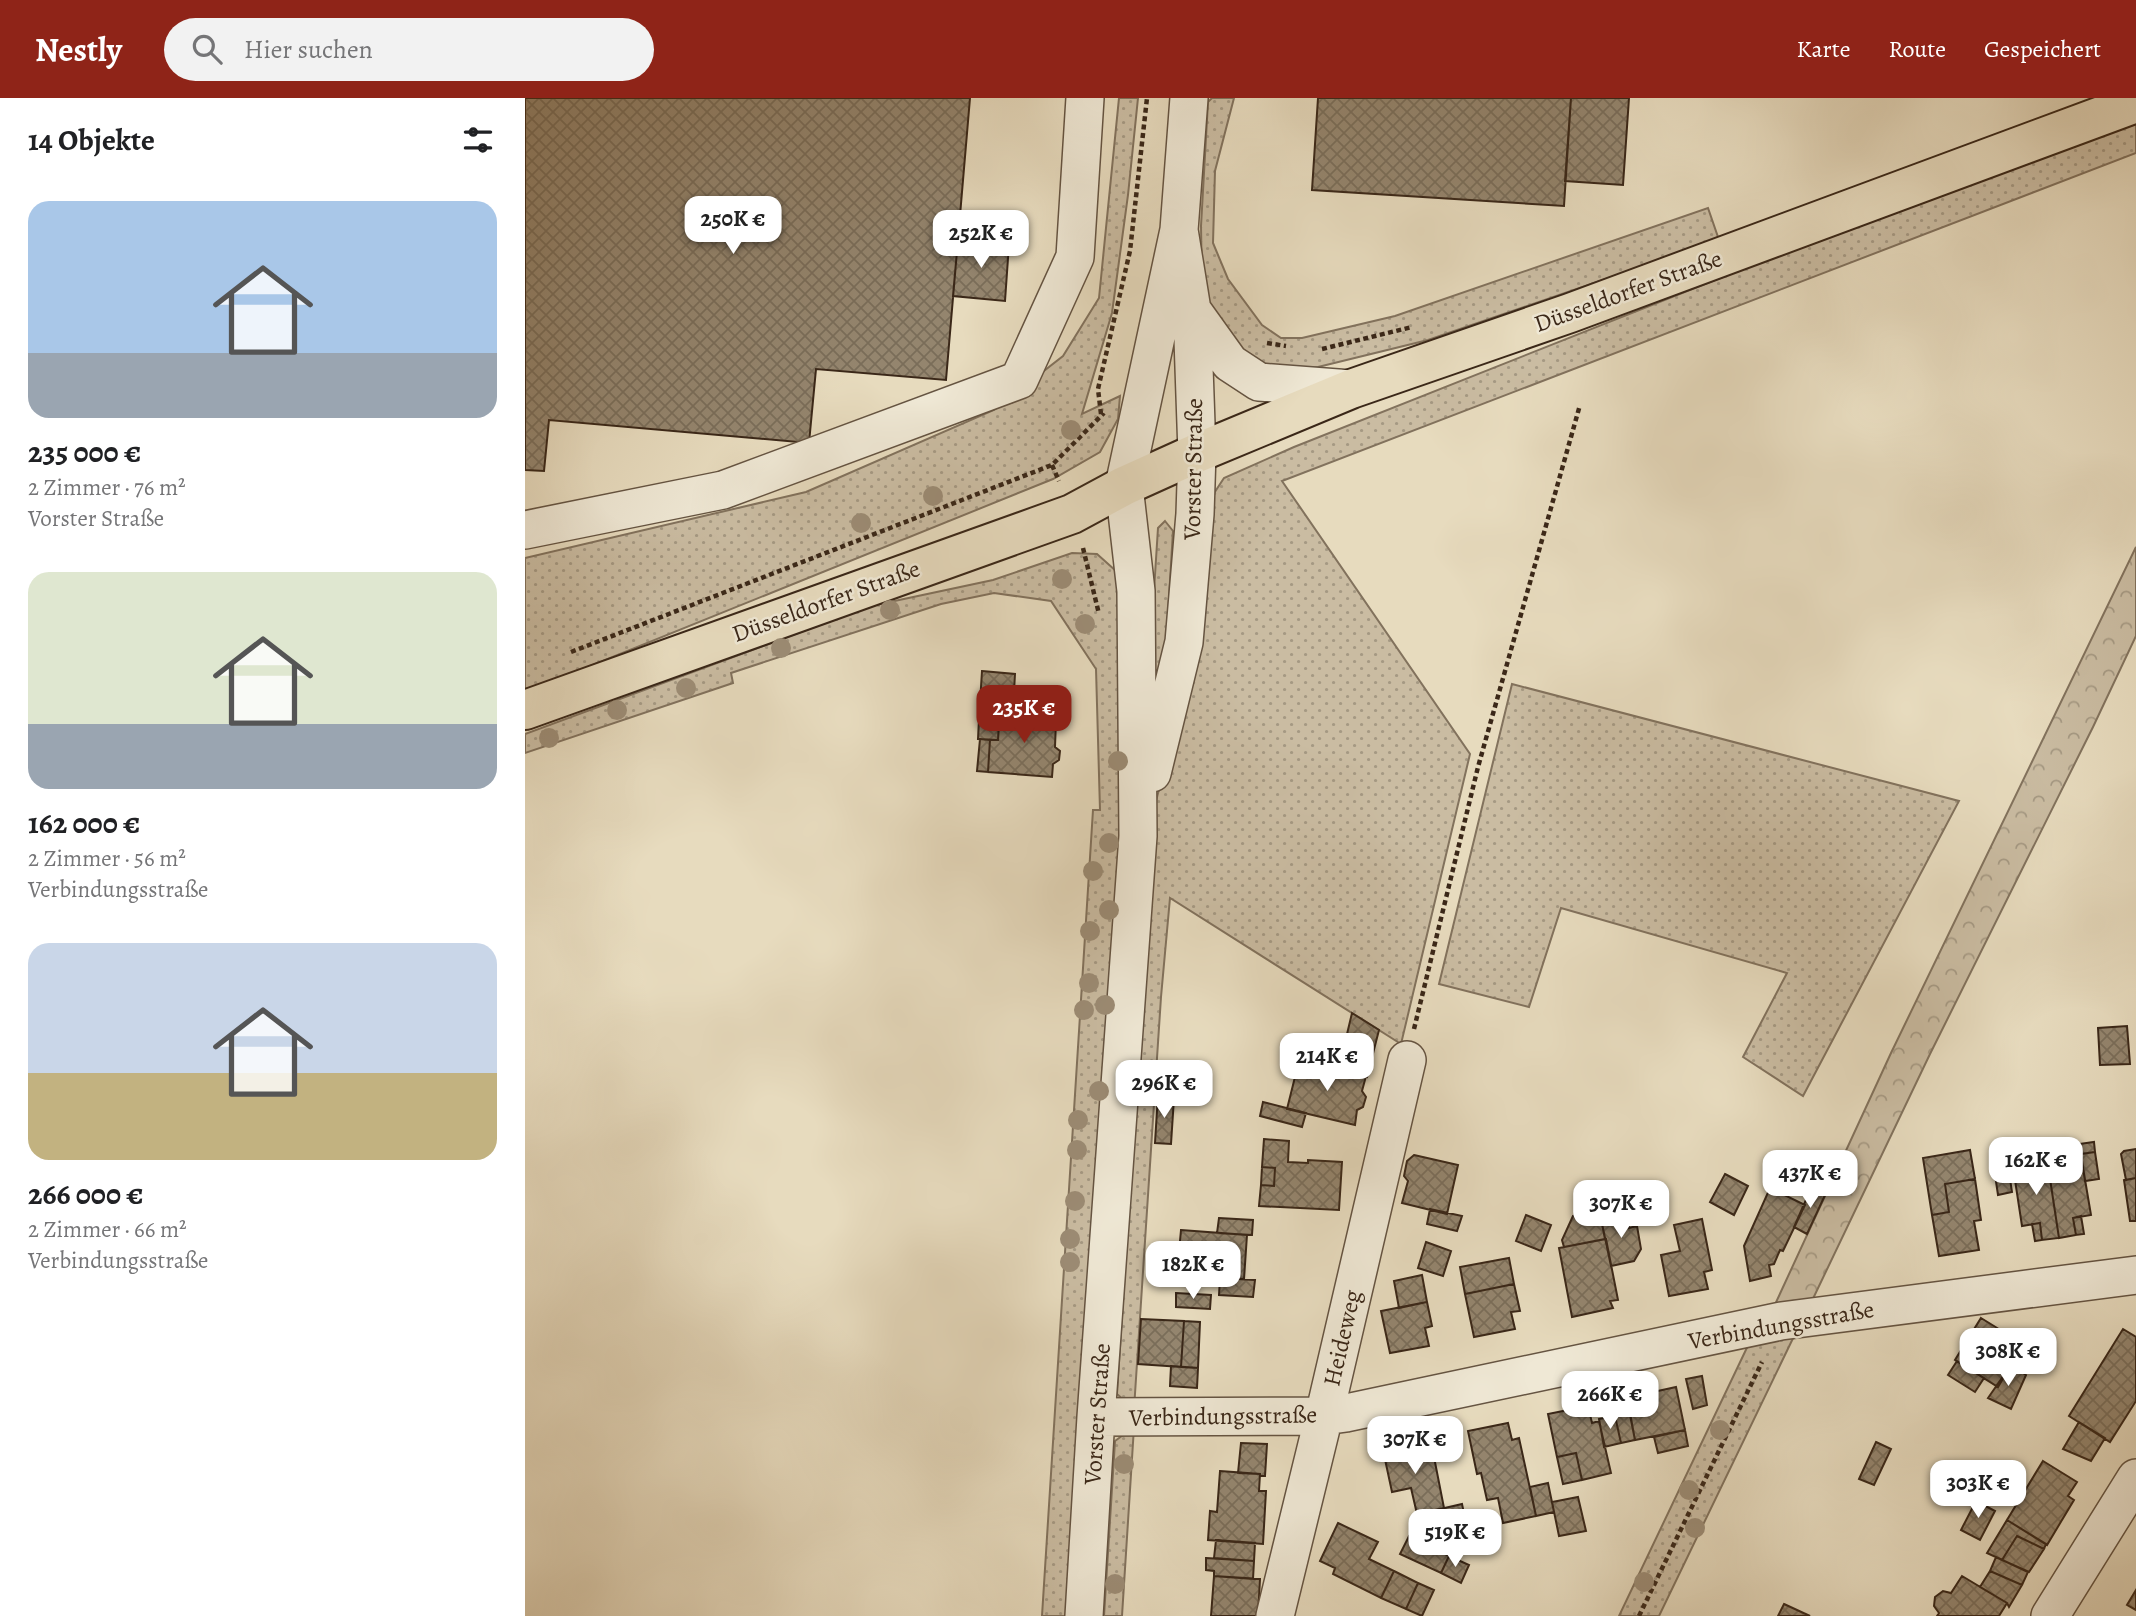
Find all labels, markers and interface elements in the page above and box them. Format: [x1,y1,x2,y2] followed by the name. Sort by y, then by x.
[164,18,654,81] search box
[35,27,122,72] text: Nestly
[188,30,226,68] icon: search
[244,32,373,67] text: Hier suchen
[1797,33,1850,65] text: Karte
[1888,33,1946,65] text: Route
[1984,33,2101,65] text: Gespeichert
[28,120,155,160] text: 14 Objekte
[459,121,497,159] icon: filters
[676,197,790,256] pin: 250K €
[701,203,765,234] text: 250K €
[924,211,1038,270] pin: 252K €
[949,217,1013,248] text: 252K €
[1530,242,1726,340] street label: Düsseldorfer Straße
[200,247,326,373] icon: home
[1176,398,1210,541] street label: Vorster Straße
[28,432,141,472] text: 235 000 €
[28,472,186,503] text: 2 Zimmer · 76 m²
[28,503,164,534] text: Vorster Straße
[728,552,924,650] street label: Düsseldorfer Straße
[200,618,326,744] icon: home
[967,686,1081,745] pin: 235K €
[992,692,1056,723] text: 235K €
[28,803,140,843] text: 162 000 €
[28,843,186,874] text: 2 Zimmer · 56 m²
[28,874,208,905] text: Verbindungsstraße
[200,989,326,1115] icon: home
[1270,1034,1384,1093] pin: 214K €
[1296,1040,1358,1071] text: 214K €
[1107,1060,1221,1120] pin: 296K €
[1132,1067,1196,1098] text: 296K €
[1979,1138,2093,1197] pin: 162K €
[2005,1144,2067,1175] text: 162K €
[1753,1150,1867,1210] pin: 437K €
[1779,1157,1841,1188] text: 437K €
[28,1174,143,1214] text: 266 000 €
[1564,1180,1678,1240] pin: 307K €
[1589,1187,1653,1218] text: 307K €
[28,1214,187,1245] text: 2 Zimmer · 66 m²
[1136,1242,1250,1301] pin: 182K €
[28,1245,208,1276] text: Verbindungsstraße
[1162,1248,1224,1279] text: 182K €
[1315,1287,1369,1389] street label: Heideweg
[1685,1293,1876,1357] street label: Verbindungsstraße
[1951,1328,2065,1388] pin: 308K €
[1976,1335,2040,1366] text: 308K €
[1076,1342,1118,1487] street label: Vorster Straße
[1553,1372,1667,1431] pin: 266K €
[1578,1378,1642,1409] text: 266K €
[1128,1398,1317,1434] street label: Verbindungsstraße
[1358,1416,1472,1476] pin: 307K €
[1383,1423,1447,1454] text: 307K €
[1921,1460,2035,1520] pin: 303K €
[1946,1467,2010,1498] text: 303K €
[1398,1510,1512,1569] pin: 519K €
[1424,1516,1486,1547] text: 519K €

